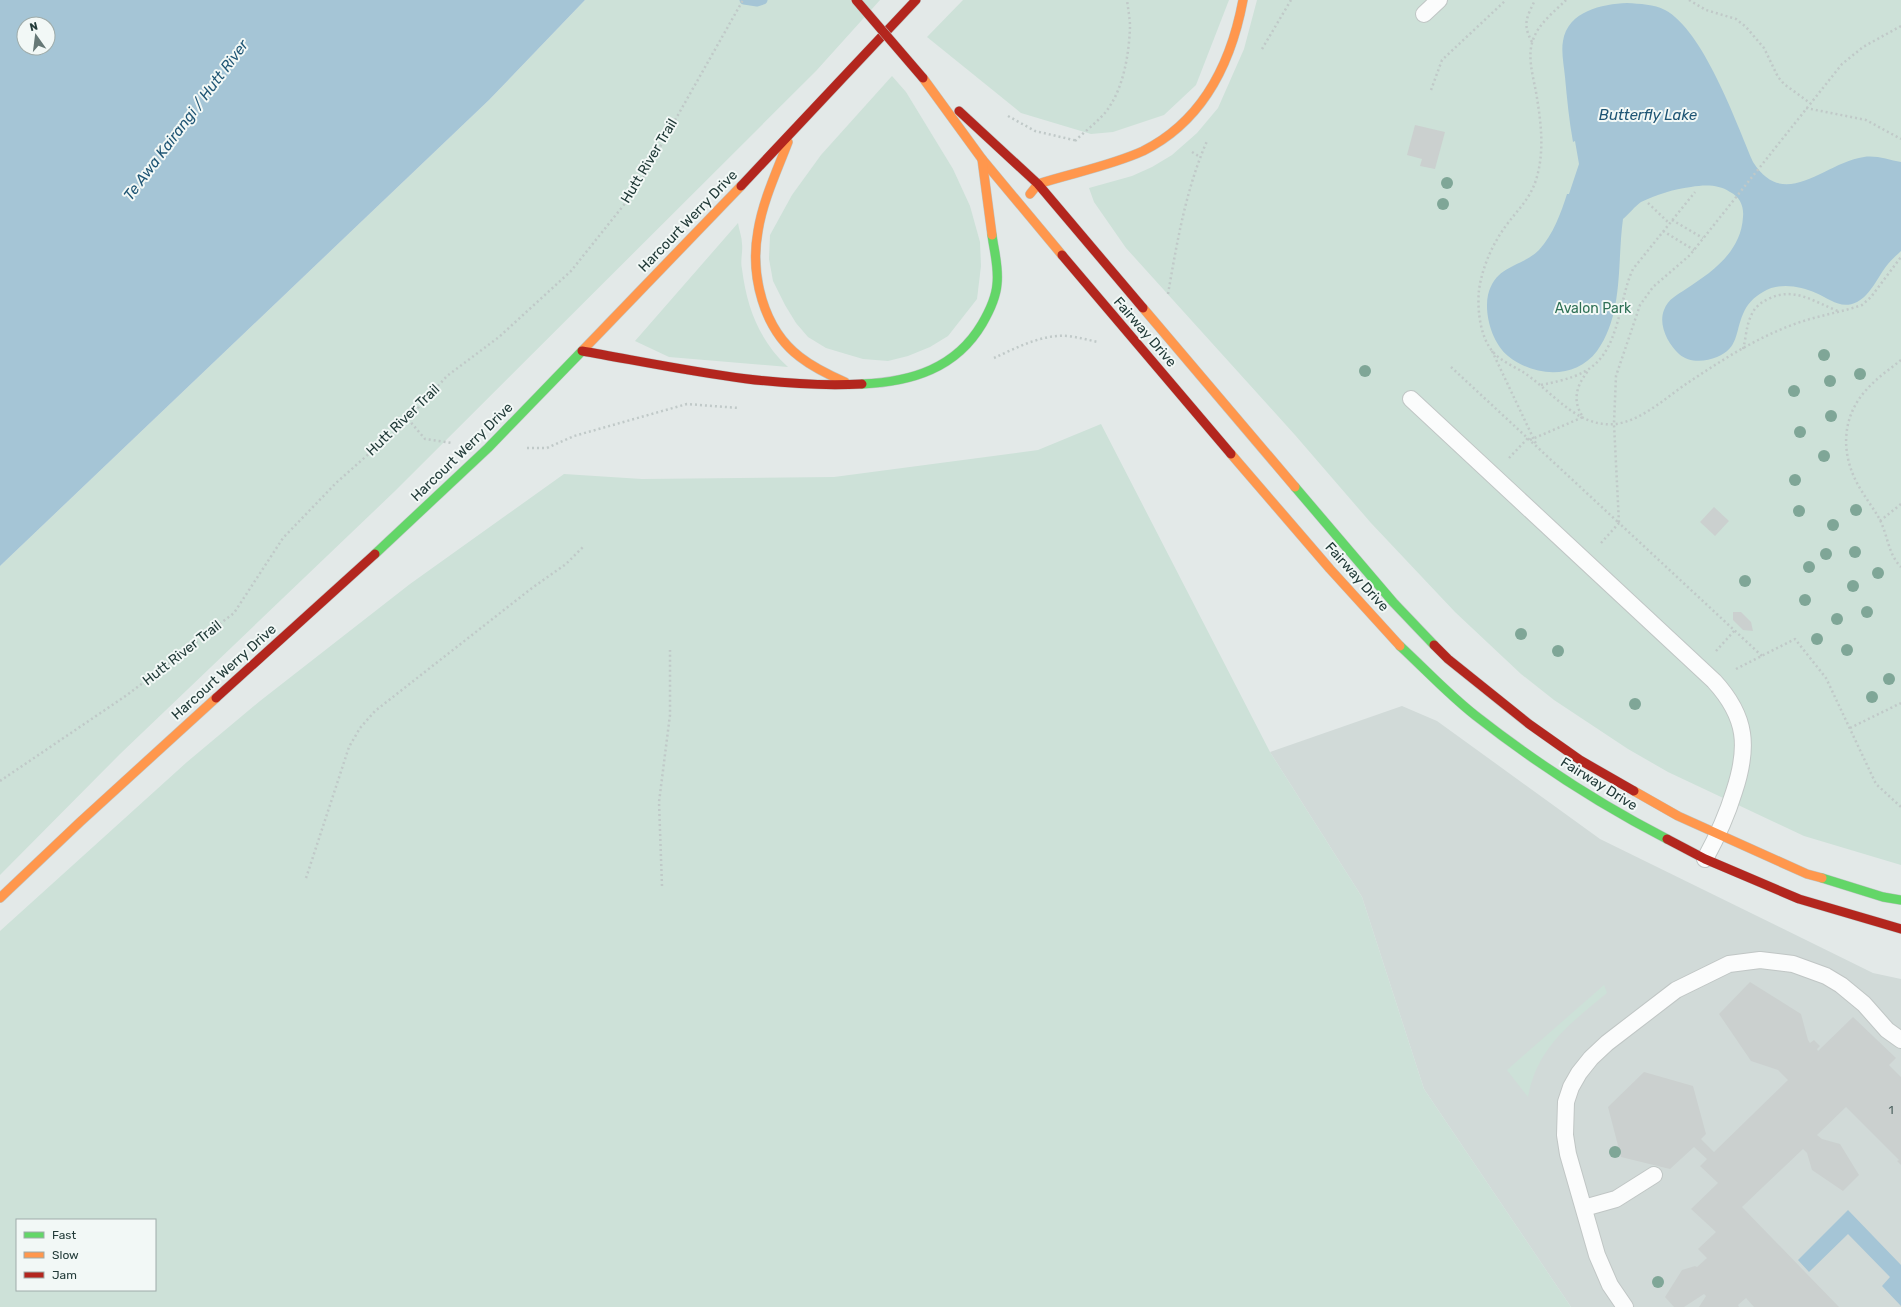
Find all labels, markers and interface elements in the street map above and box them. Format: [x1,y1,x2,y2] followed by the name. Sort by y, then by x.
[16,16,56,56] north arrow
[28,19,39,34] text: N
[120,35,253,204] water label: Te Awa Kairangi / Hutt River
[1599,106,1698,124] water label: Butterfly Lake
[617,116,681,206] street label: Hutt River Trail
[635,166,741,275] street label: Harcourt Werry Drive
[1110,293,1180,371] street label: Fairway Drive
[1555,300,1632,317] park label: Avalon Park
[363,381,443,459] street label: Hutt River Trail
[408,399,517,505] street label: Harcourt Werry Drive
[1321,539,1393,615] street label: Fairway Drive
[139,617,225,689] street label: Hutt River Trail
[168,620,280,723] street label: Harcourt Werry Drive
[1557,754,1641,814] street label: Fairway Drive
[1888,1103,1894,1117] house number: 1
[16,1219,156,1291] legend
[52,1228,76,1242] text: Fast
[52,1248,79,1262] text: Slow
[52,1268,77,1282] text: Jam

